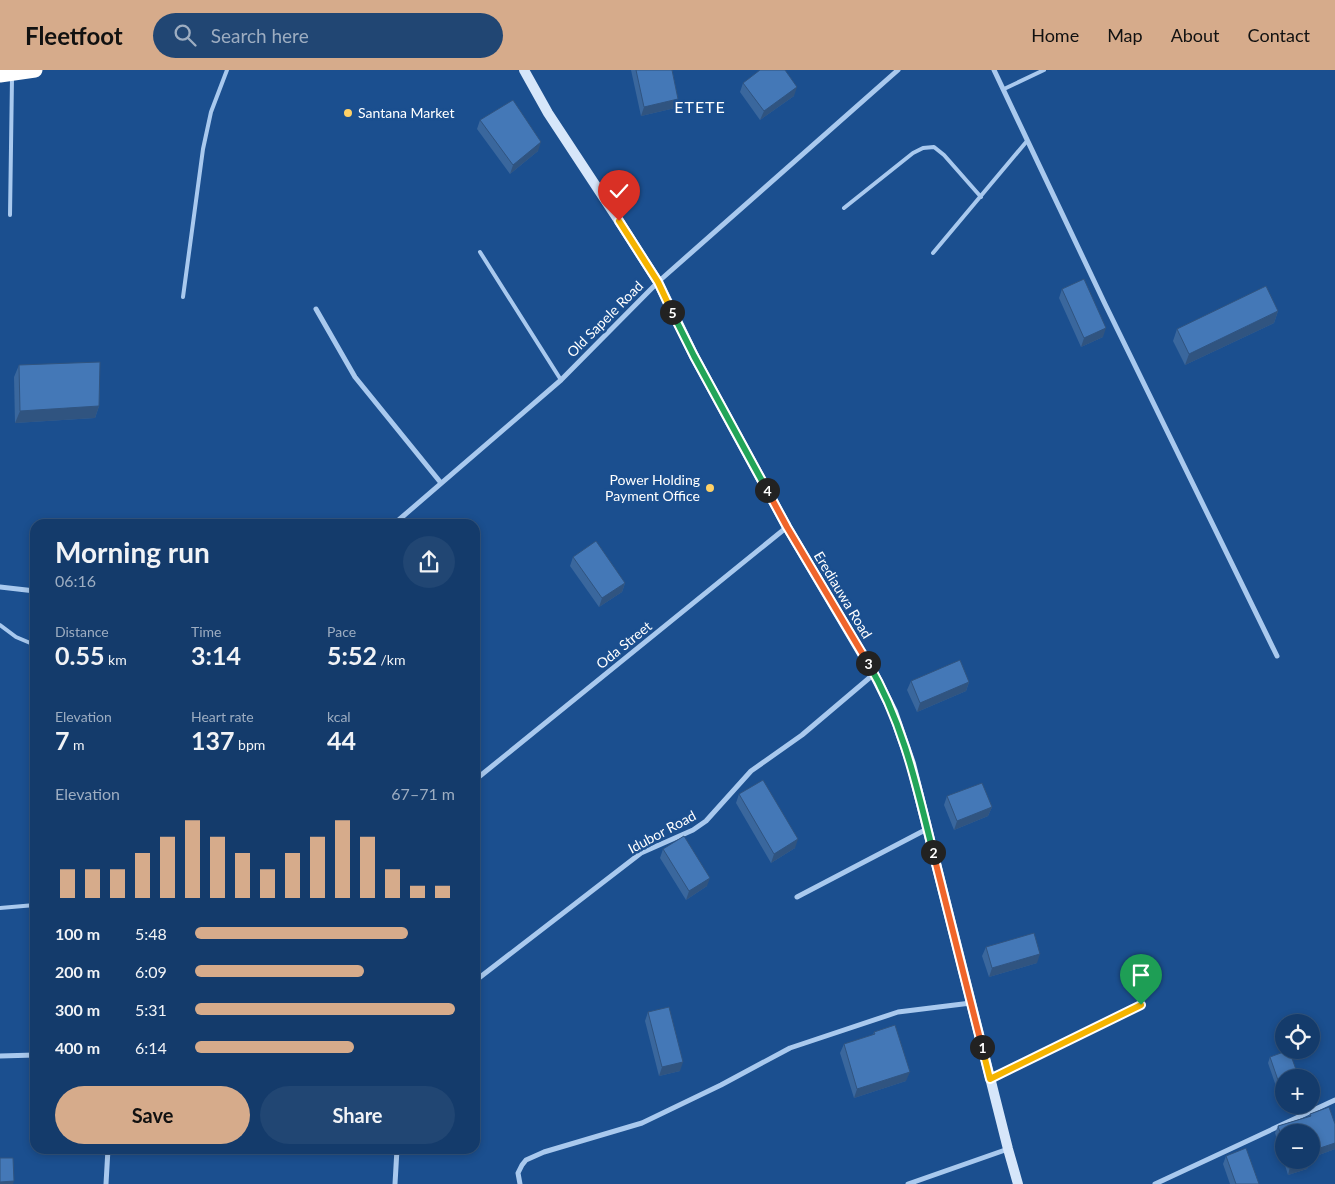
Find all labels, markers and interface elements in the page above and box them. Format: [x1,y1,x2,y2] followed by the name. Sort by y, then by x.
[153,13,503,58] search box
[25,21,123,50] text: Fleetfoot
[171,21,199,49] icon: search
[211,24,309,47] text: Search here
[1031,24,1079,46] text: Home
[1107,24,1143,46] text: Map
[1171,24,1220,46] text: About
[1248,24,1310,46] text: Contact
[674,97,726,116] district label: ETETE
[358,104,454,121] place label: Santana Market
[342,107,354,119] marker: Santana Market
[598,170,640,221] pin
[605,177,633,205] icon: check
[563,277,646,360] street label: Old Sapele Road
[660,300,684,324] pin: 5
[668,304,677,321] text: 5
[605,471,700,504] place label: Power Holding Payment Office
[754,478,780,502] pin: 4
[704,482,716,494] marker: Power Holding Payment Office
[763,482,772,499] text: 4
[55,535,210,569] text: Morning run
[403,536,455,588] button: share
[811,548,876,641] street label: Erediauwa Road
[55,571,96,590] text: 06:16
[593,617,655,672] street label: Oda Street
[55,623,109,640] text: Distance
[191,623,222,640] text: Time
[327,623,356,640] text: Pace
[55,640,104,670] text: 0.55
[191,640,241,670] text: 3:14
[327,640,377,670] text: 5:52
[856,650,880,676] pin: 3
[104,651,127,668] text: km
[377,651,406,668] text: /km
[864,655,873,672] text: 3
[55,708,112,725] text: Elevation
[191,708,254,725] text: Heart rate
[327,708,351,725] text: kcal
[55,725,70,755] text: 7
[191,725,235,755] text: 137
[327,725,356,755] text: 44
[70,736,85,753] text: m
[235,736,265,753] text: bpm
[55,784,120,803] text: Elevation
[391,784,455,803] text: 67–71 m
[625,807,699,857] street label: Idubor Road
[920,840,946,864] pin: 2
[929,844,938,861] text: 2
[55,924,100,943] text: 100 m
[135,924,167,943] text: 5:48
[1120,954,1162,1005] pin
[1127,961,1155,989] icon: arrive
[55,962,100,981] text: 200 m
[135,962,167,981] text: 6:09
[55,1000,100,1019] text: 300 m
[135,1000,167,1019] text: 5:31
[1275,1014,1320,1169] map controls
[1275,1014,1320,1059] button: locate
[970,1034,994,1060] pin: 1
[55,1038,100,1057] text: 400 m
[135,1038,167,1057] text: 6:14
[978,1039,987,1056] text: 1
[1275,1069,1320,1114] button: +
[55,1086,250,1144] button: Save
[260,1086,455,1144] button: Share
[1275,1124,1320,1169] button: −

